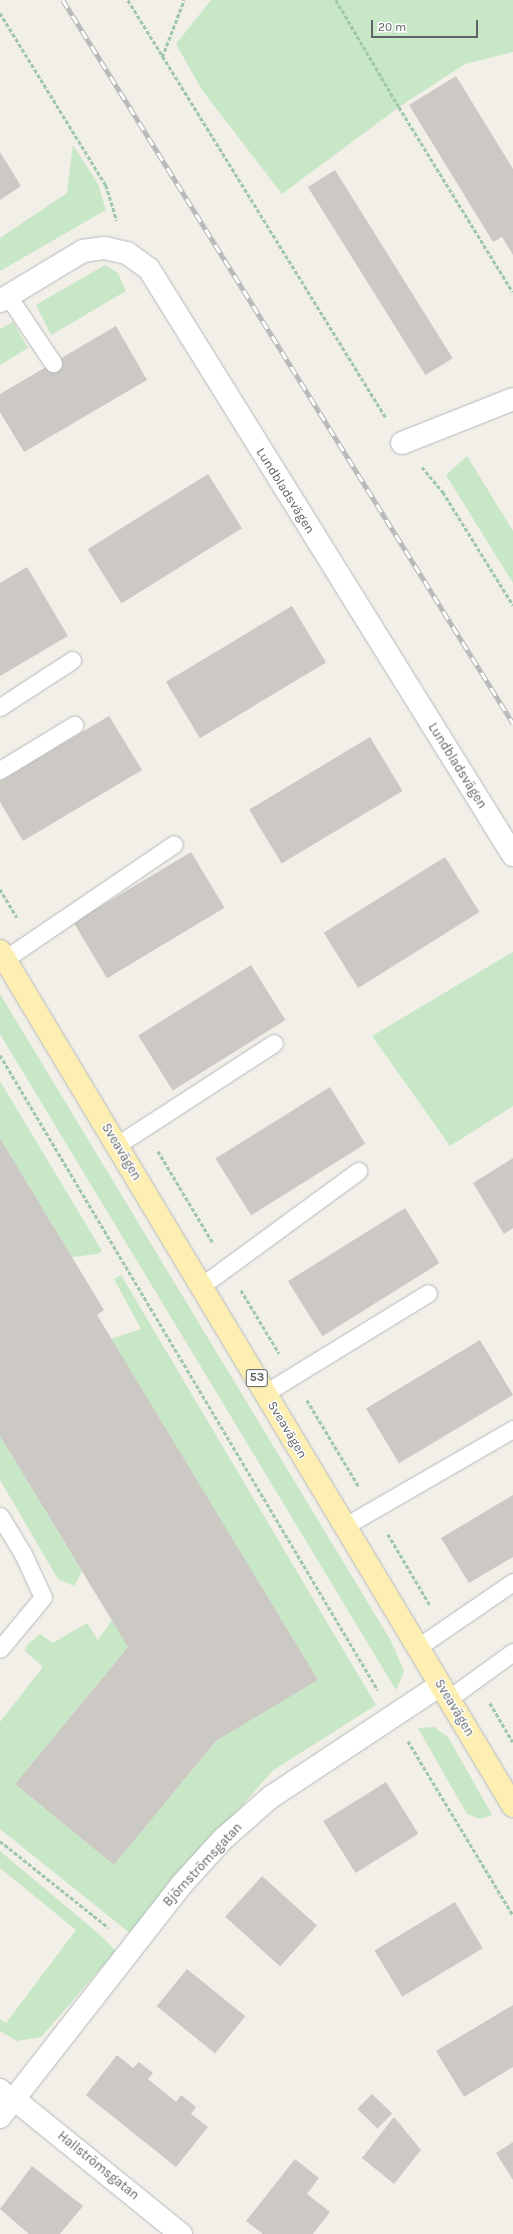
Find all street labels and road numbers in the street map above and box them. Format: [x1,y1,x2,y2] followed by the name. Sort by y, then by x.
[252,445,318,537] street label: Lundbladsvägen
[424,720,490,812] street label: Lundbladsvägen
[98,1121,144,1183] street label: Sveavägen
[245,1368,269,1388] road number: 53
[264,1399,310,1461] street label: Sveavägen
[431,1677,477,1739] street label: Sveavägen
[160,1820,246,1910] street label: Björnströmsgatan
[54,2128,142,2204] street label: Hallströmsgatan

